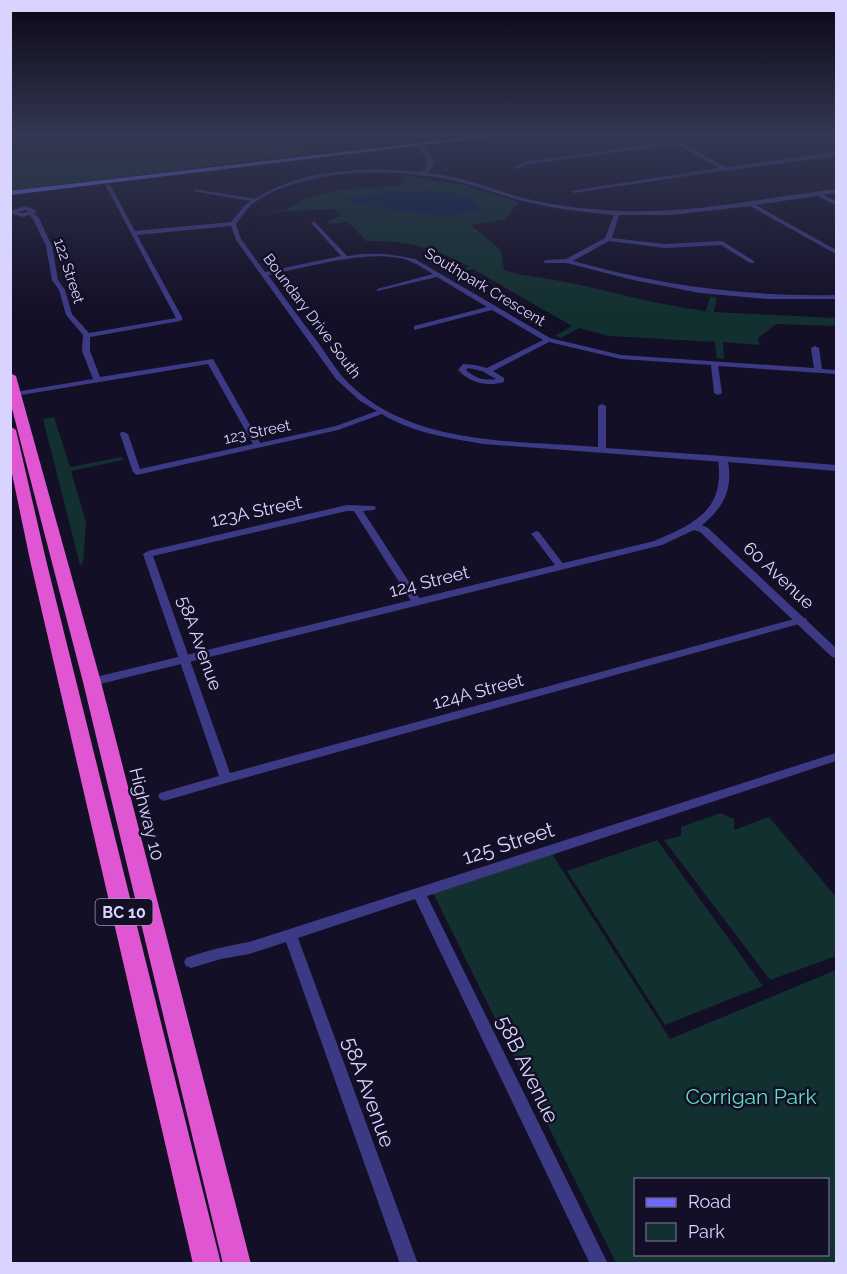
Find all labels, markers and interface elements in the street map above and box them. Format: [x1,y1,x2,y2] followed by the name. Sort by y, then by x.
[50,236,88,306] street label: 122 Street
[422,244,548,330] street label: Southpark Crescent
[259,250,365,382] street label: Boundary Drive South
[222,416,292,448] street label: 123 Street
[208,491,304,531] street label: 123A Street
[739,537,819,613] street label: 60 Avenue
[387,561,471,601] street label: 124 Street
[173,593,227,694] street label: 58A Avenue
[430,669,526,713] street label: 124A Street
[125,765,169,863] street label: Highway 10
[459,816,557,870] street label: 125 Street
[96,899,152,925] road number: BC 10
[491,1011,565,1127] street label: 58B Avenue
[337,1033,401,1151] street label: 58A Avenue
[685,1084,817,1109] park label: Corrigan Park
[634,1178,829,1256] legend
[688,1191,731,1212] text: Road
[688,1221,725,1242] text: Park

